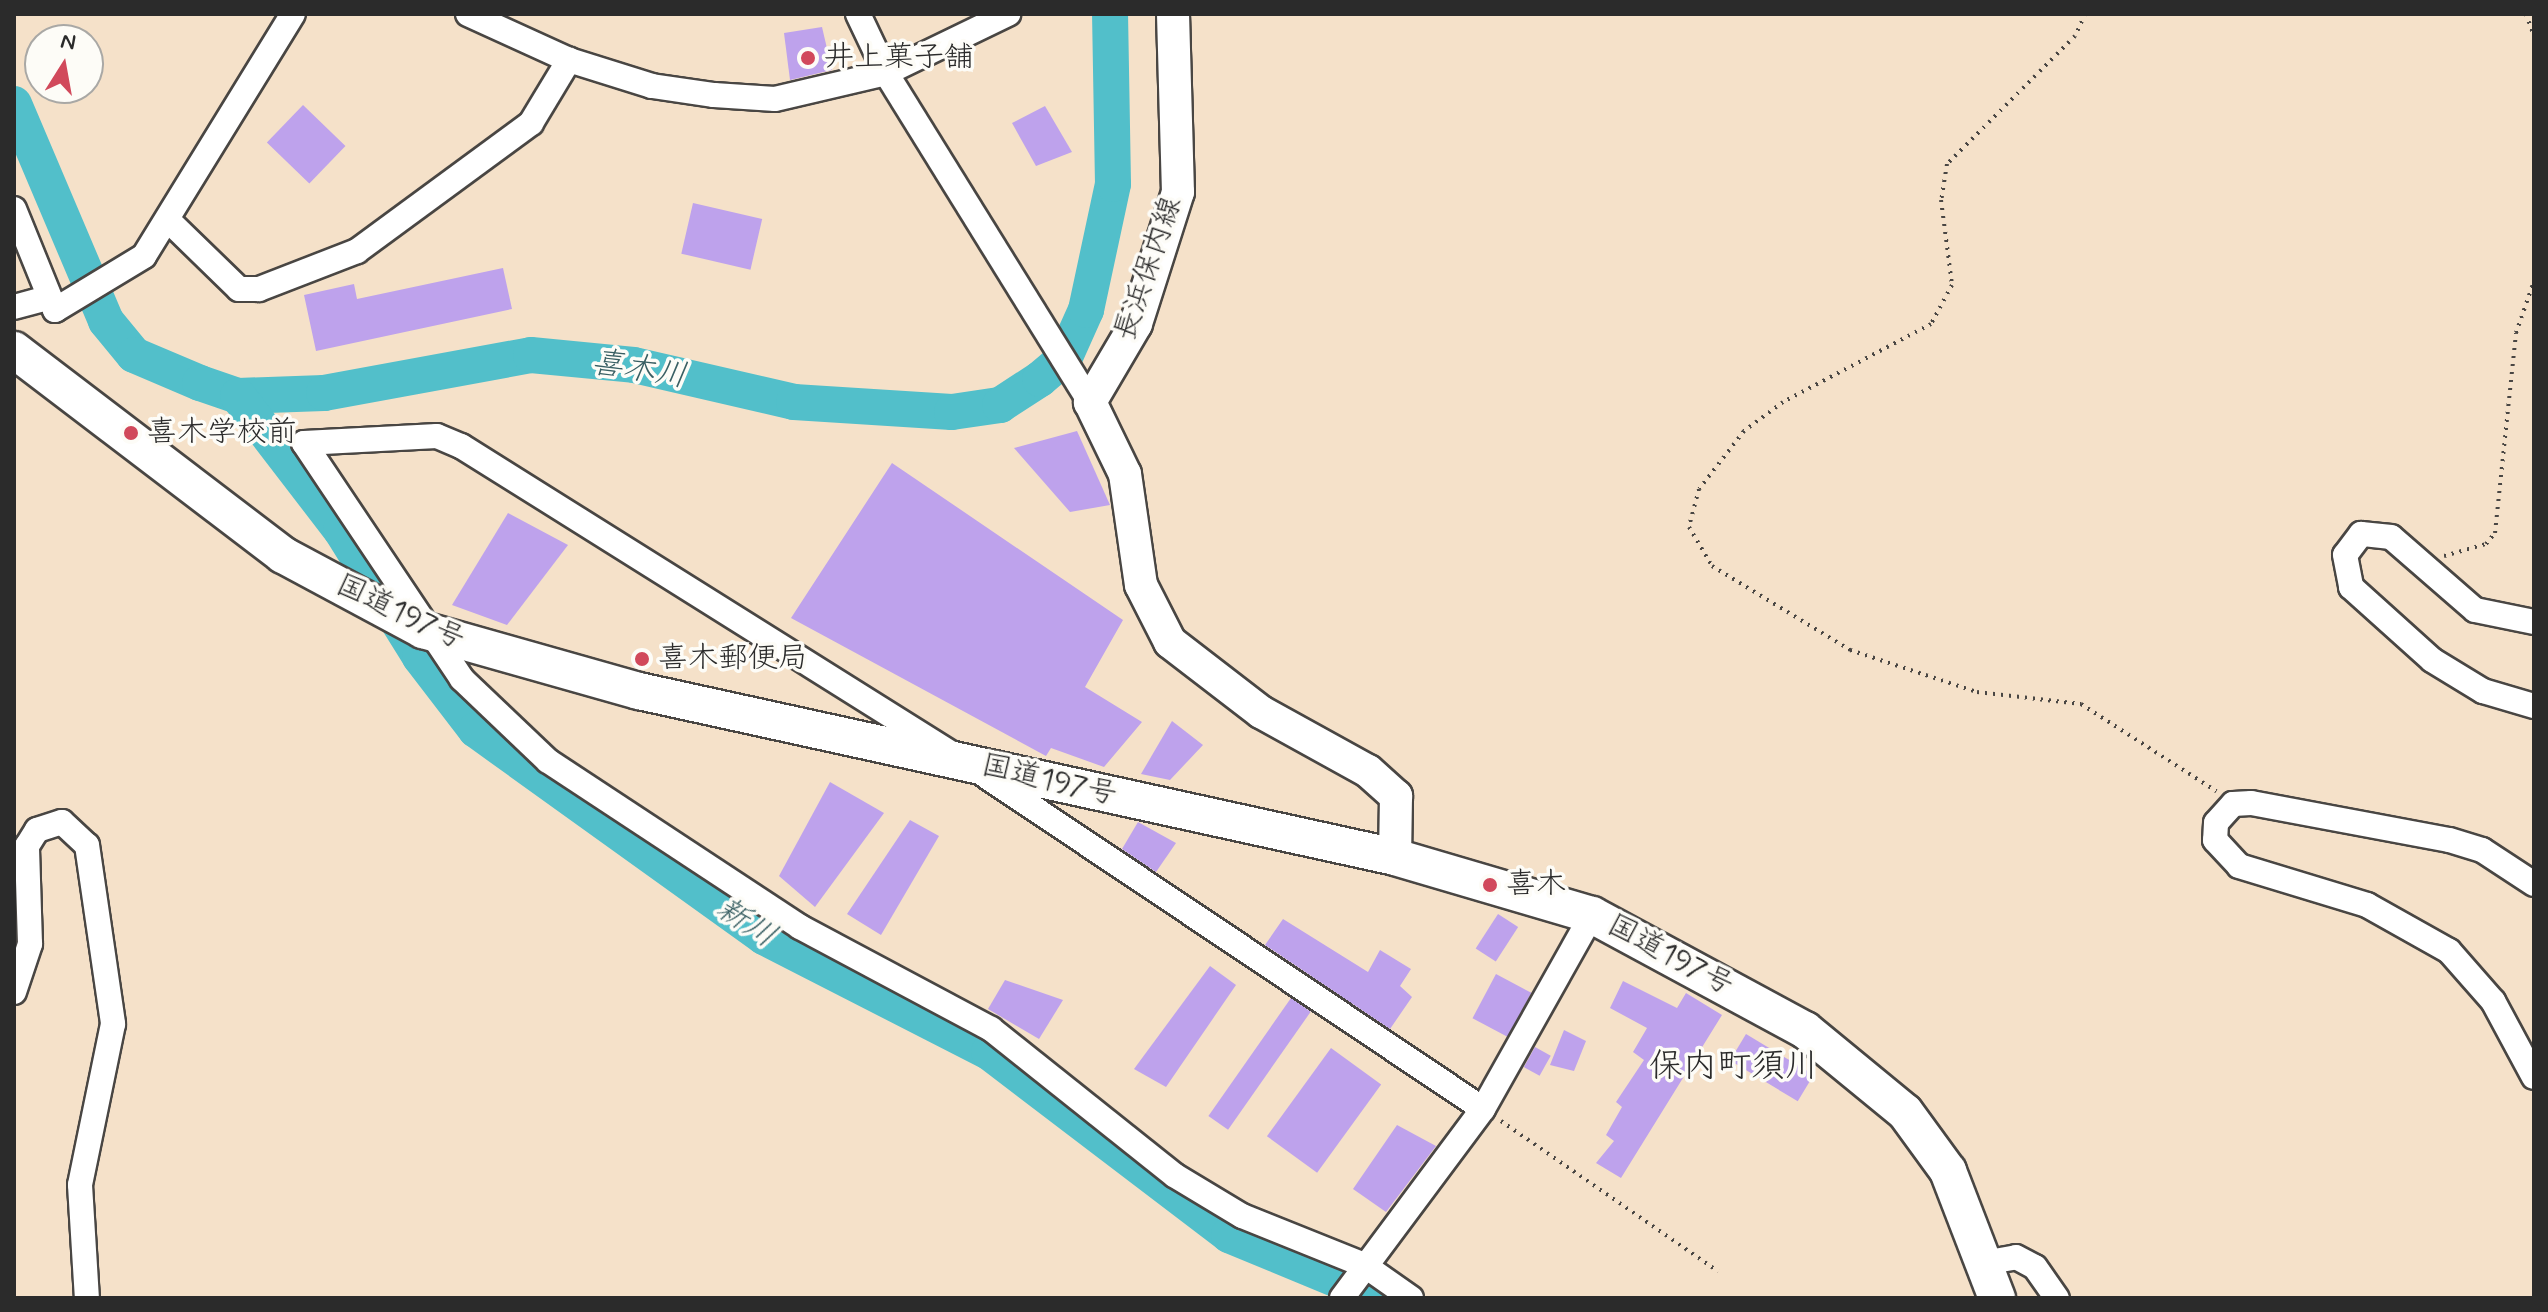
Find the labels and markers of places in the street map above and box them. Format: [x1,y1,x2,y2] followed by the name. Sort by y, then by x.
[824,40,974,76] place label: 井上菓子舗
[799,49,817,67] marker: 井上菓子舗
[147,415,297,451] place label: 喜木学校前
[122,424,140,442] marker: 喜木学校前
[658,641,808,677] place label: 喜木郵便局
[633,650,651,668] marker: 喜木郵便局
[1506,867,1566,903] place label: 喜木
[1481,876,1499,894] marker: 喜木

